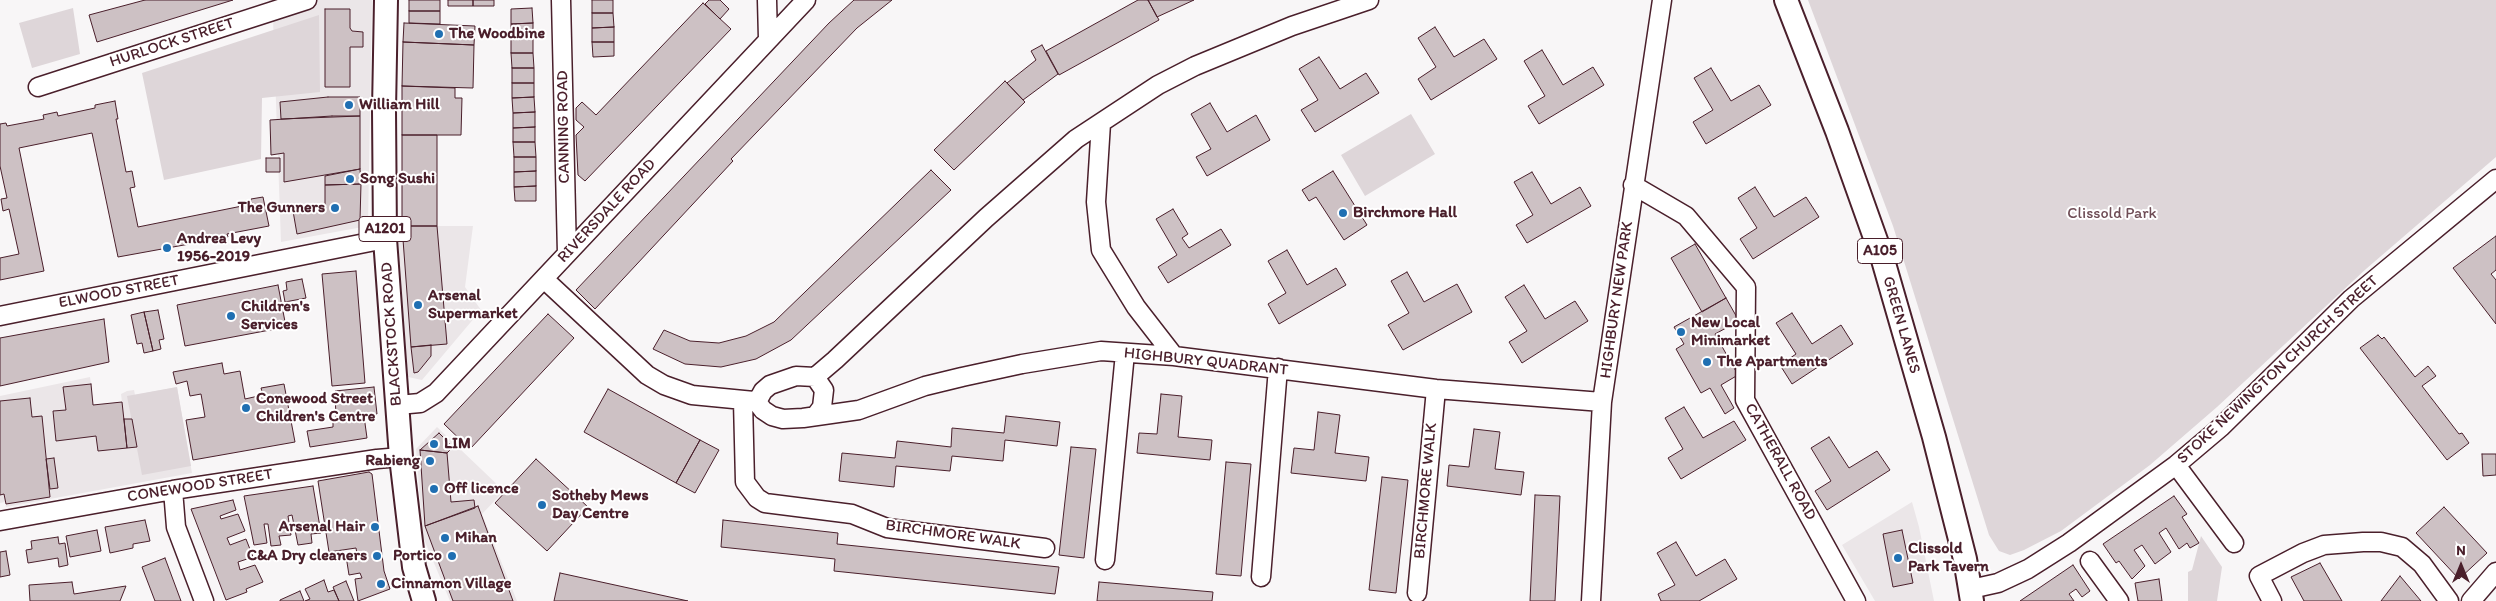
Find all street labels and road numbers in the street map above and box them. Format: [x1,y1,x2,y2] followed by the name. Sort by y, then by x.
[107,14,237,72] street label: HURLOCK STREET
[553,70,575,184] street label: CANNING ROAD
[554,155,660,267] street label: RIVERSDALE ROAD
[359,216,411,242] road number: A1201
[1596,220,1638,380] street label: HIGHBURY NEW PARK
[1858,238,1902,264] road number: A105
[377,261,407,407] street label: BLACKSTOCK ROAD
[57,271,181,313] street label: ELWOOD STREET
[2173,272,2383,468] street label: STOKE NEWINGTON CHURCH STREET
[1878,274,1924,376] street label: GREEN LANES
[1123,344,1289,380] street label: HIGHBURY QUADRANT
[1740,400,1820,524] street label: CATHERALL ROAD
[1410,422,1442,560] street label: BIRCHMORE WALK
[126,465,274,507] street label: CONEWOOD STREET
[884,516,1022,554] street label: BIRCHMORE WALK

